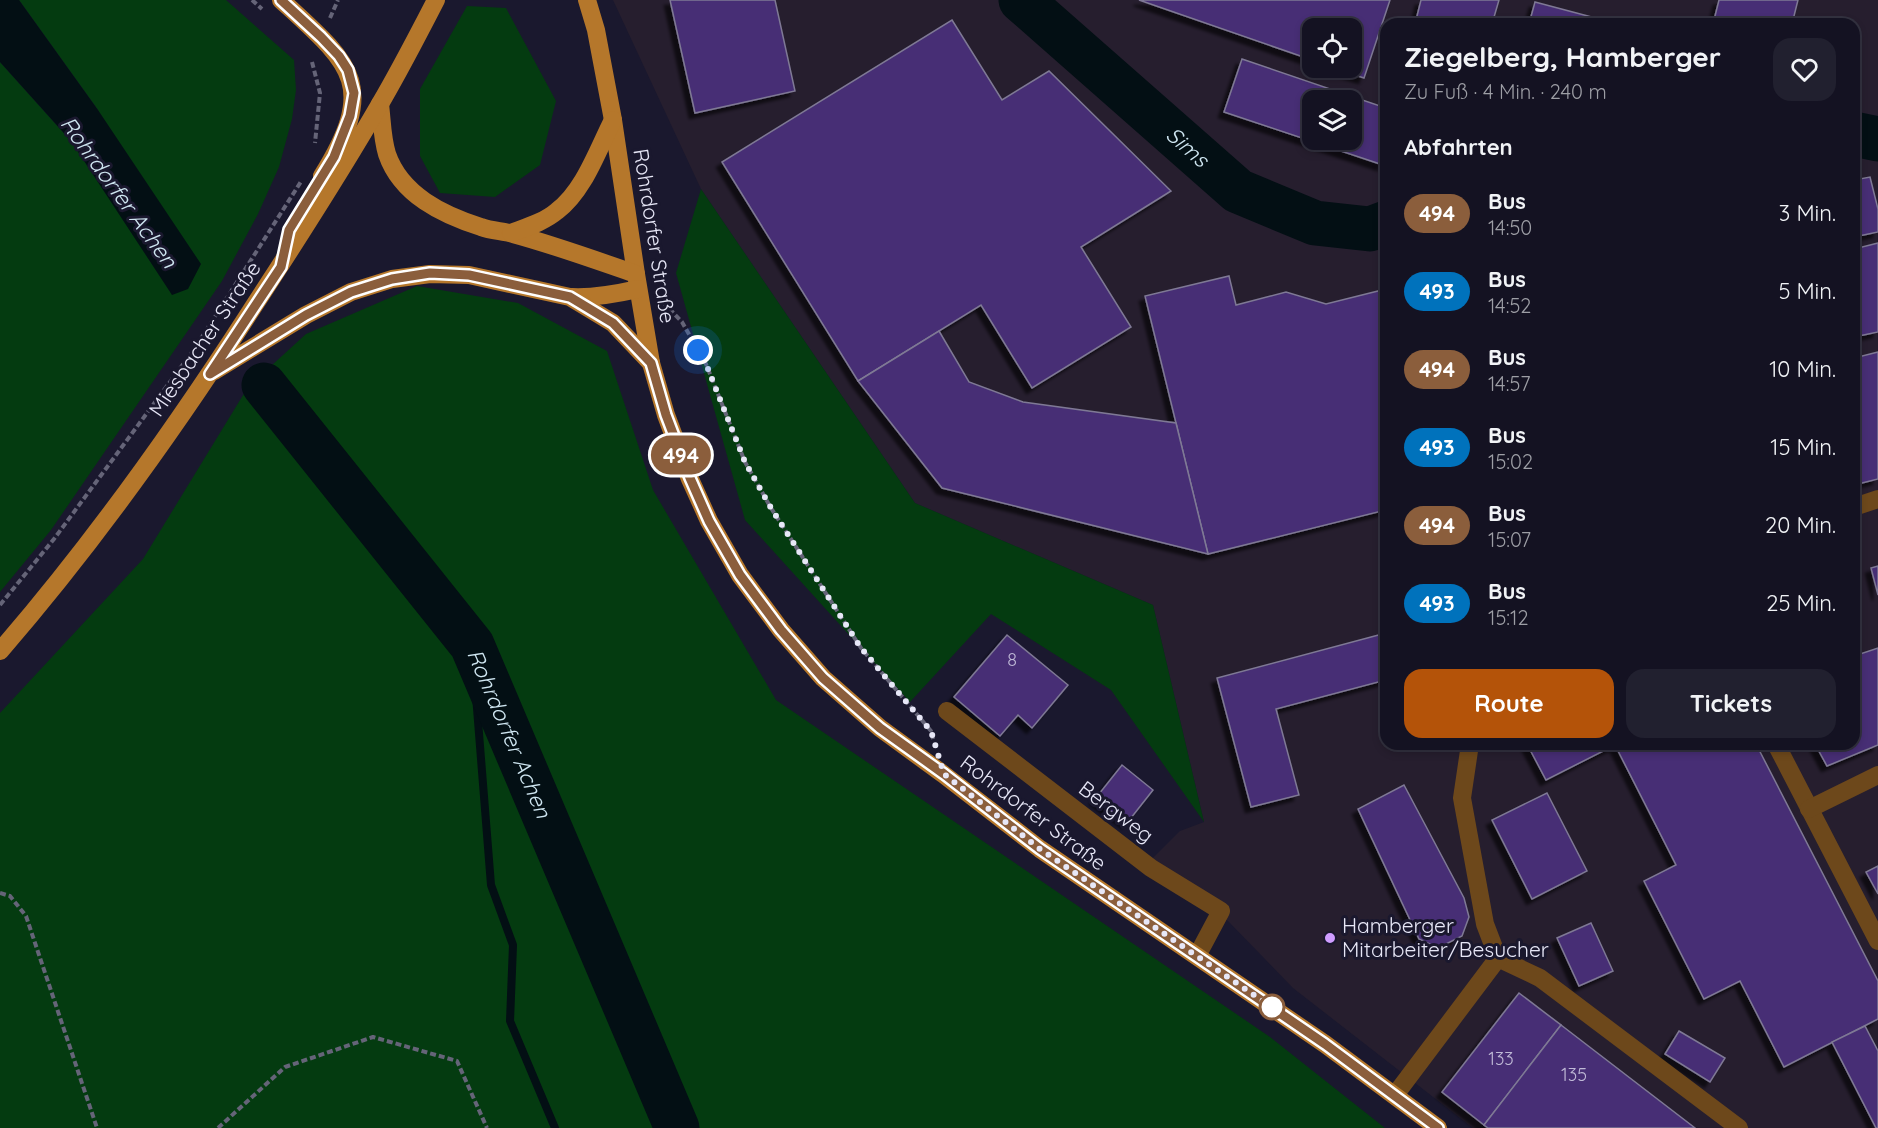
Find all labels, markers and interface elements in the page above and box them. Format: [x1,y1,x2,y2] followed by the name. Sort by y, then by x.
[1302,18,1362,150] map controls
[1302,18,1362,78] button: locate
[1773,38,1836,101] button: heart
[1404,39,1721,74] text: Ziegelberg, Hamberger
[1404,79,1607,104] text: Zu Fuß · 4 Min. · 240 m
[1302,90,1362,150] button: layers
[55,111,184,274] water label: Rohrdorfer Achen
[1161,120,1216,174] water label: Sims
[1404,133,1513,161] text: Abfahrten
[628,147,682,325] street label: Rohrdorfer Straße
[1488,187,1526,215] text: Bus
[1779,199,1836,227] text: 3 Min.
[1419,200,1455,226] text: 494
[1488,215,1532,240] text: 14:50
[143,256,266,421] street label: Miesbacher Straße
[1488,265,1526,293] text: Bus
[1778,277,1836,305] text: 5 Min.
[1419,278,1455,304] text: 493
[1488,293,1531,318] text: 14:52
[683,335,713,365] your location
[1488,343,1526,371] text: Bus
[1769,355,1836,383] text: 10 Min.
[1419,356,1455,382] text: 494
[1488,371,1531,396] text: 14:57
[1488,421,1526,449] text: Bus
[1770,433,1836,461] text: 15 Min.
[1419,434,1455,460] text: 493
[646,436,716,474] line badge: 494
[663,442,699,468] text: 494
[1488,449,1533,474] text: 15:02
[1488,499,1526,527] text: Bus
[1765,511,1836,539] text: 20 Min.
[1419,512,1455,538] text: 494
[1488,527,1531,552] text: 15:07
[1488,577,1526,605] text: Bus
[1766,589,1836,617] text: 25 Min.
[1419,590,1455,616] text: 493
[1488,605,1529,630] text: 15:12
[461,645,558,823] water label: Rohrdorfer Achen
[1007,648,1017,671] house number: 8
[1404,669,1614,738] button: Route
[1626,669,1836,738] button: Tickets
[955,749,1112,876] street label: Rohrdorfer Straße
[1074,775,1159,848] street label: Bergweg
[1342,912,1549,962] place label: Hamberger Mitarbeiter/Besucher
[1323,931,1337,945] marker: Hamberger Mitarbeiter/Besucher
[1259,994,1285,1020] unlabelled marker
[1488,1047,1514,1070] house number: 133
[1561,1063,1587,1086] house number: 135

